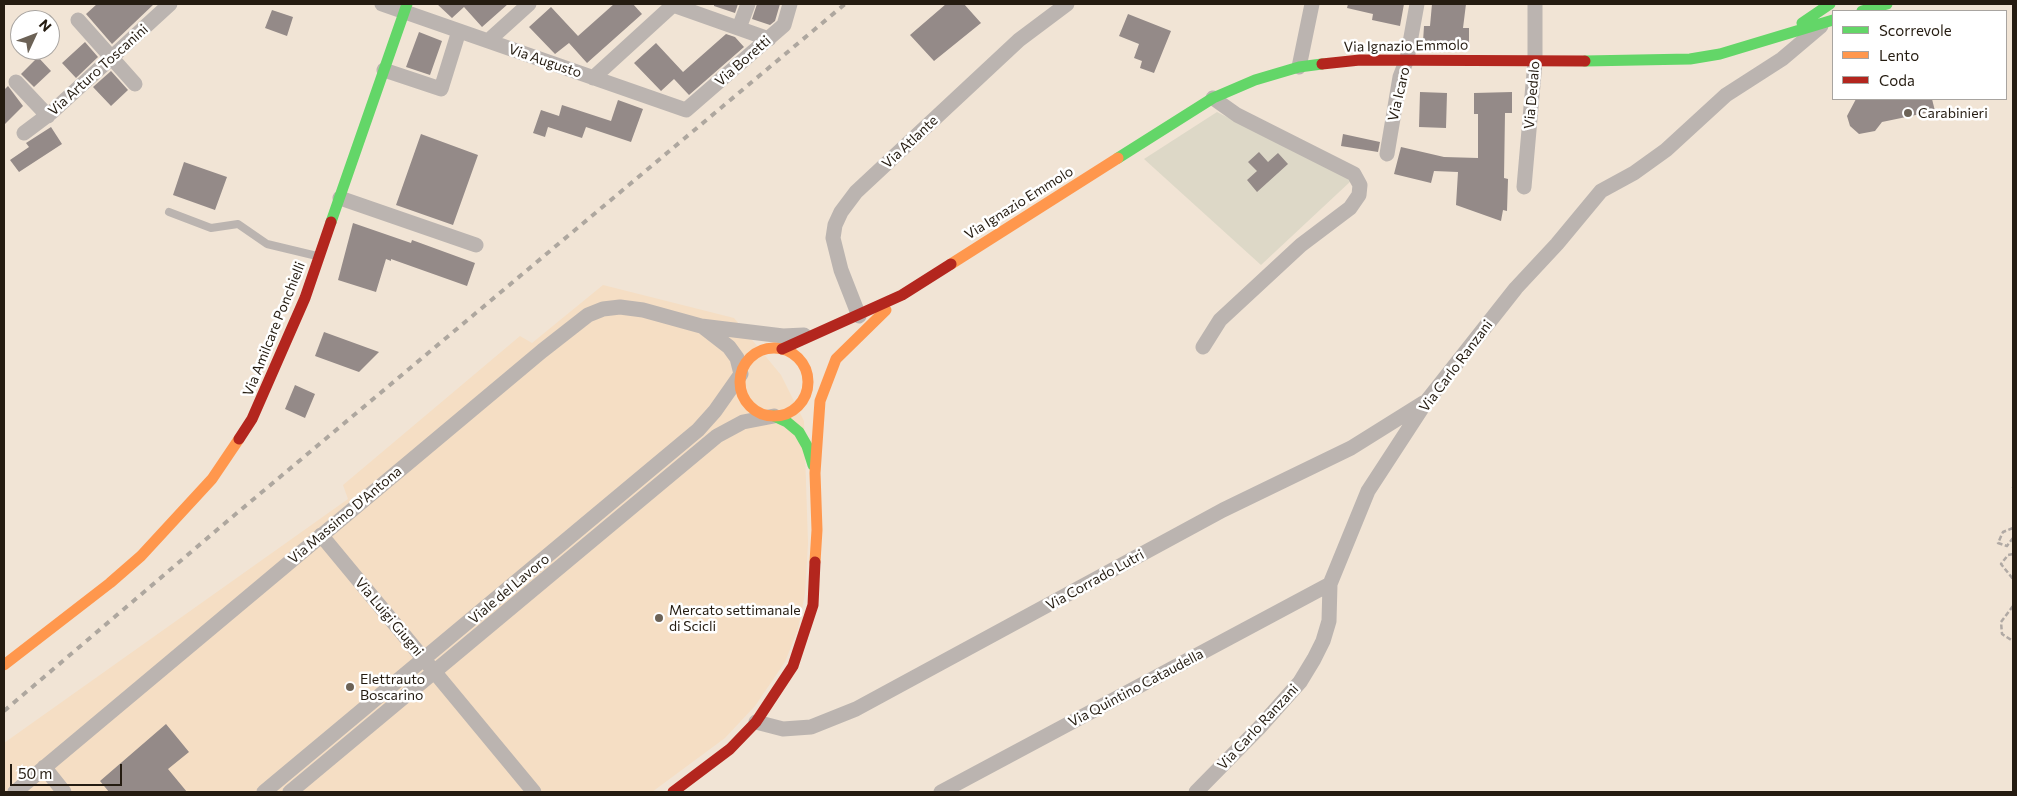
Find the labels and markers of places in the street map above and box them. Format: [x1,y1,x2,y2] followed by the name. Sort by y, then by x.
[1918,105,1988,121] place label: Carabinieri
[1902,107,1914,119] marker: Carabinieri
[669,602,801,634] place label: Mercato settimanale di Scicli
[653,612,665,624] marker: Mercato settimanale di Scicli
[360,671,425,704] place label: Elettrauto Boscarino
[344,681,356,693] marker: Elettrauto Boscarino

